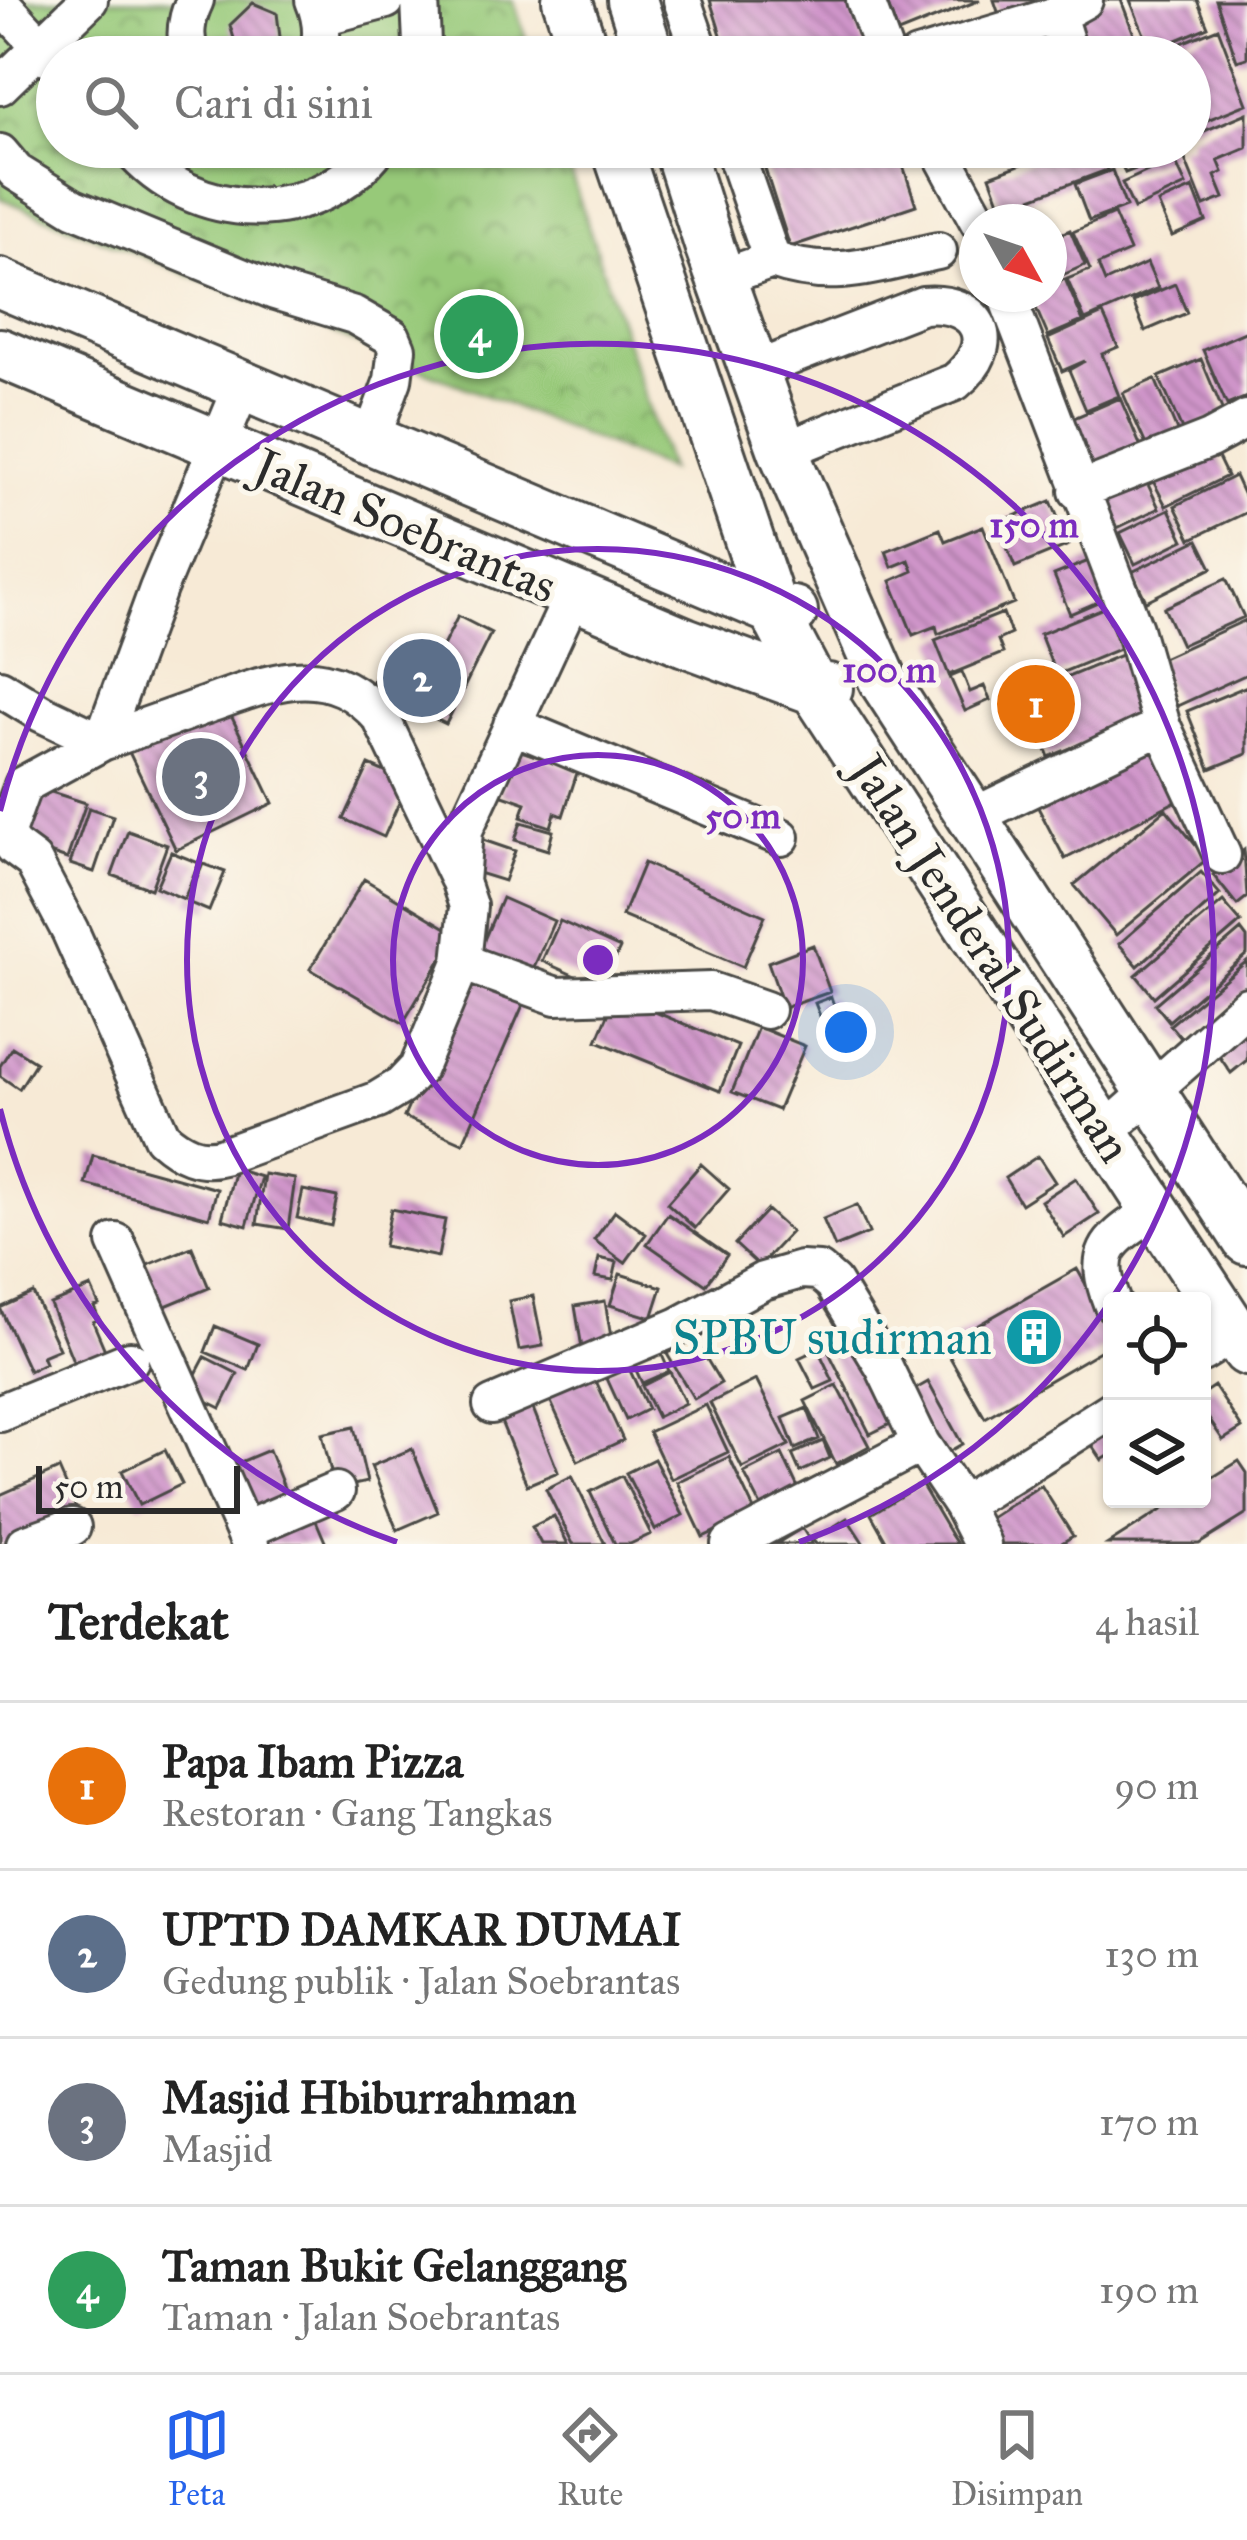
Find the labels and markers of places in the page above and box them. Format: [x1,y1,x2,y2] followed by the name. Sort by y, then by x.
[440,289,518,379] pin: 4
[383,633,461,723] pin: 2
[997,659,1075,749] pin: 1
[162,732,240,822] pin: 3
[577,939,619,981] centre of rings
[1003,1306,1065,1368] building icon: SPBU sudirman
[673,1308,992,1367] place label: SPBU sudirman

